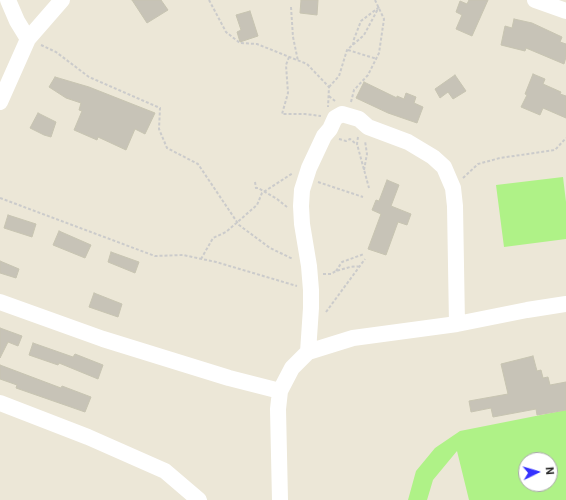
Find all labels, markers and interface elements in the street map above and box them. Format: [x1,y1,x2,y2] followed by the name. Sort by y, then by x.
[518,452,558,492] north arrow
[543,467,556,475] text: N

